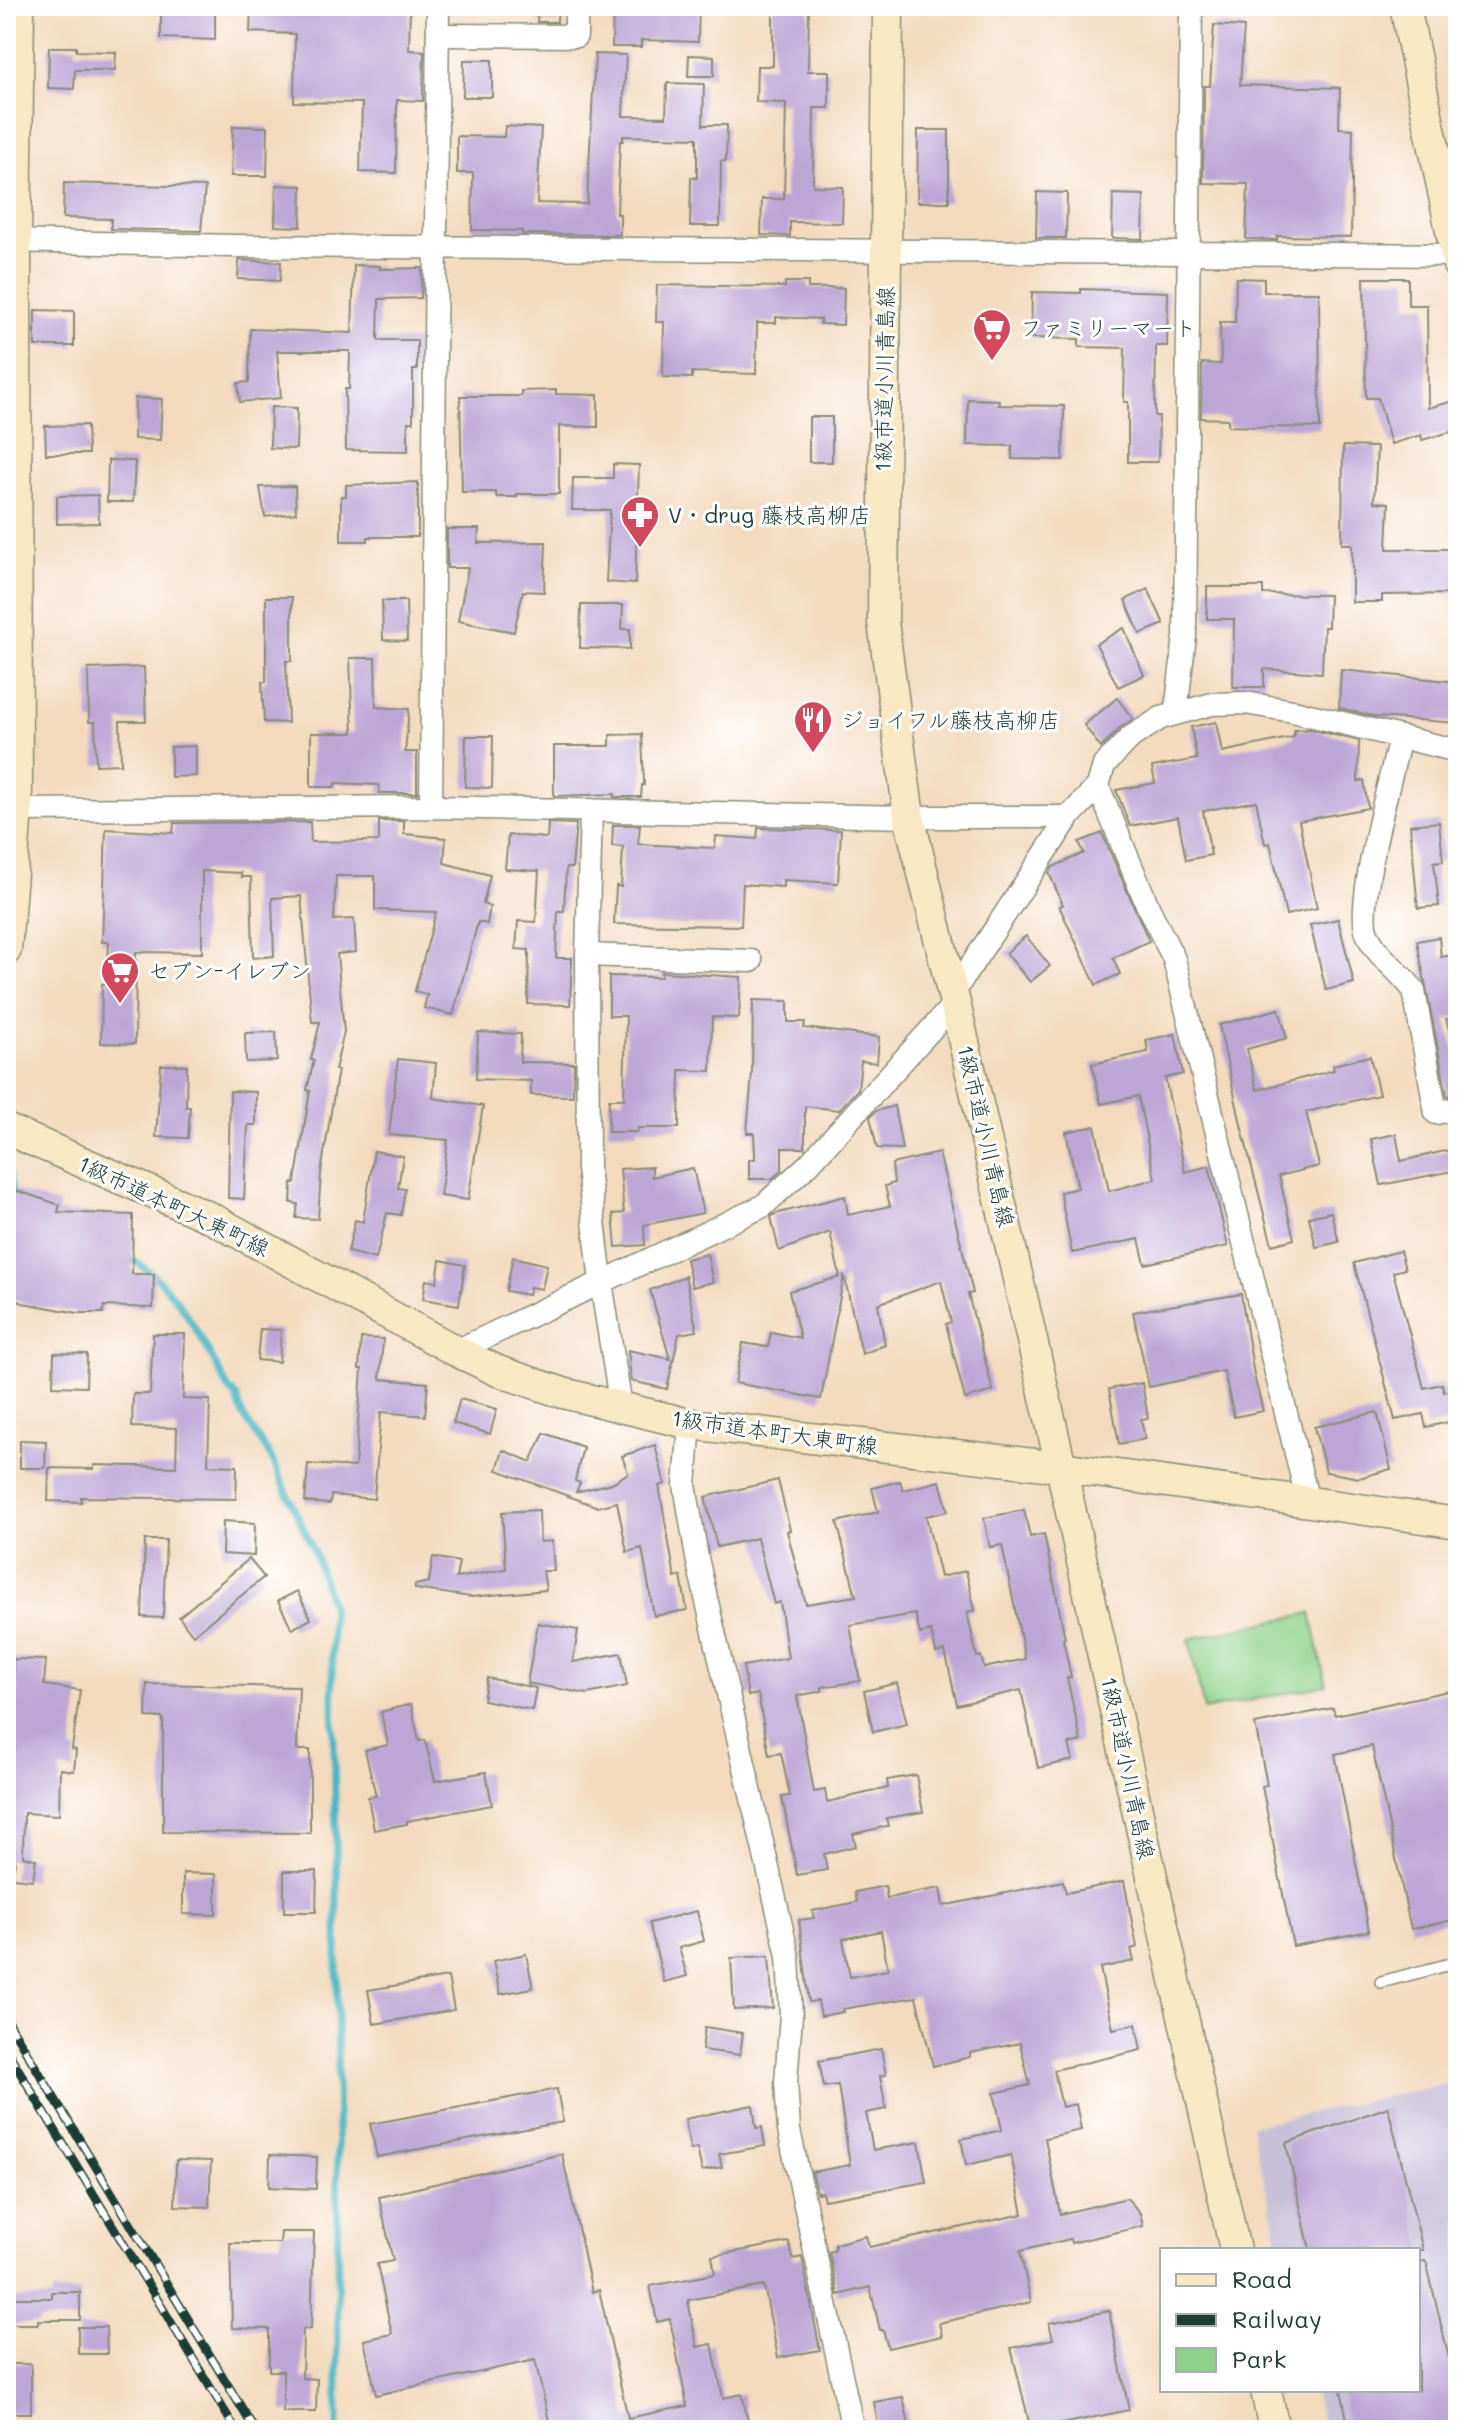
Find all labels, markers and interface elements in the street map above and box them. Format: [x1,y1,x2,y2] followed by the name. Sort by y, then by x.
[867,286,900,472] street label: 1級市道小川青島線
[971,307,1013,362] supermarket icon: ファミリーマート
[1020,313,1196,342] place label: ファミリーマート
[619,494,661,549] pharmacy icon: V・drug 藤枝高柳店
[668,500,871,529] place label: V・drug 藤枝高柳店
[792,699,834,754] restaurant icon: ジョイフル藤枝高柳店
[841,705,1060,734] place label: ジョイフル藤枝高柳店
[99,950,141,1005] supermarket icon: セブン-イレブン
[148,956,311,985] place label: セブン-イレブン
[951,1042,1022,1230] street label: 1級市道小川青島線
[74,1148,275,1263] street label: 1級市道本町大東町線
[670,1403,880,1460] street label: 1級市道本町大東町線
[1095,1674,1162,1862] street label: 1級市道小川青島線
[1160,2248,1420,2392] legend
[1232,2263,1292,2294] text: Road
[1232,2303,1322,2334] text: Railway
[1232,2343,1286,2374] text: Park

